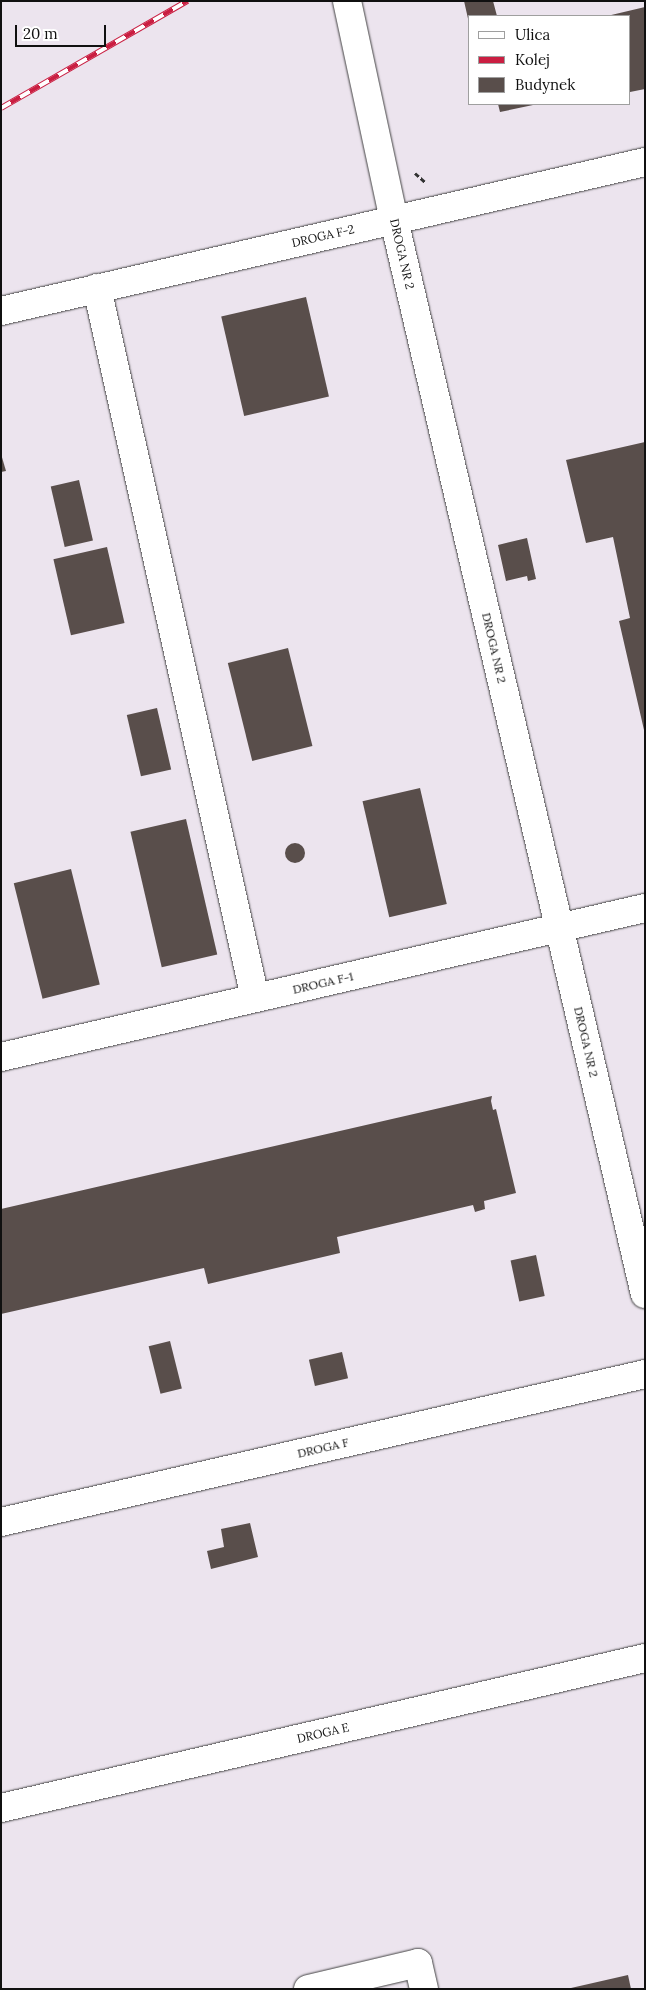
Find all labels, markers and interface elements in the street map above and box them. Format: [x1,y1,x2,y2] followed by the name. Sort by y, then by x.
[18,15,109,47] scale bar
[468,15,631,105] legend
[23,24,58,43] text: 20 m
[515,25,550,44] text: Ulica
[515,50,550,69] text: Kolej
[515,75,575,94] text: Budynek
[387,217,417,291] street label: DROGA NR 2
[290,222,356,250] street label: DROGA F-2
[479,611,509,685] street label: DROGA NR 2
[291,969,355,997] street label: DROGA F-1
[571,1005,601,1079] street label: DROGA NR 2
[296,1435,350,1461] street label: DROGA F
[295,1720,351,1746] street label: DROGA E

